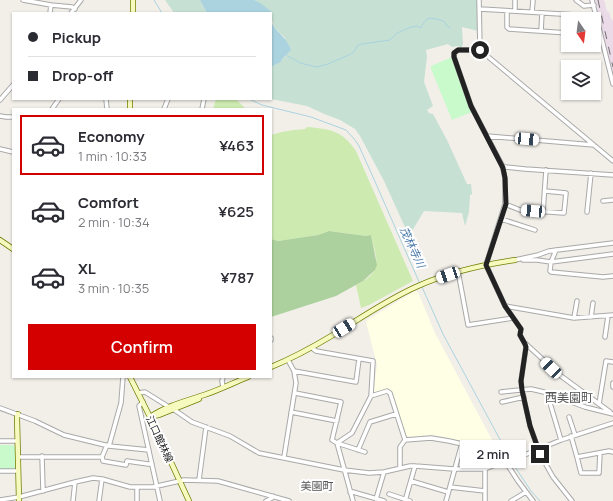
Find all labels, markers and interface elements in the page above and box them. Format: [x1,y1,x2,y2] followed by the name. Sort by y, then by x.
[561,12,601,52] north arrow
[561,12,601,100] map controls
[52,27,101,48] text: Pickup
[471,41,489,59] route start
[561,60,601,100] button: layers
[52,65,113,86] text: Drop-off
[78,126,145,147] text: Economy
[30,127,66,163] icon: car
[515,132,539,146] car
[219,135,254,156] text: ¥463
[78,147,147,165] text: 1 min · 10:33
[78,192,139,213] text: Comfort
[30,193,66,229] icon: car
[218,201,254,222] text: ¥625
[521,204,545,218] car
[78,213,150,231] text: 2 min · 10:34
[397,224,430,271] water label: 茂林寺川
[78,258,96,279] text: XL
[30,259,66,295] icon: car
[435,265,461,285] car
[220,267,254,288] text: ¥787
[78,279,149,297] text: 3 min · 10:35
[331,317,357,339] car
[28,324,256,370] button: Confirm
[538,355,564,381] car
[545,389,593,406] district label: 西美園町
[143,413,177,465] street label: 江口館林線
[460,440,526,468] callout: 2 min
[476,445,510,463] text: 2 min
[531,445,549,463] route end
[301,478,334,493] district label: 美園町

